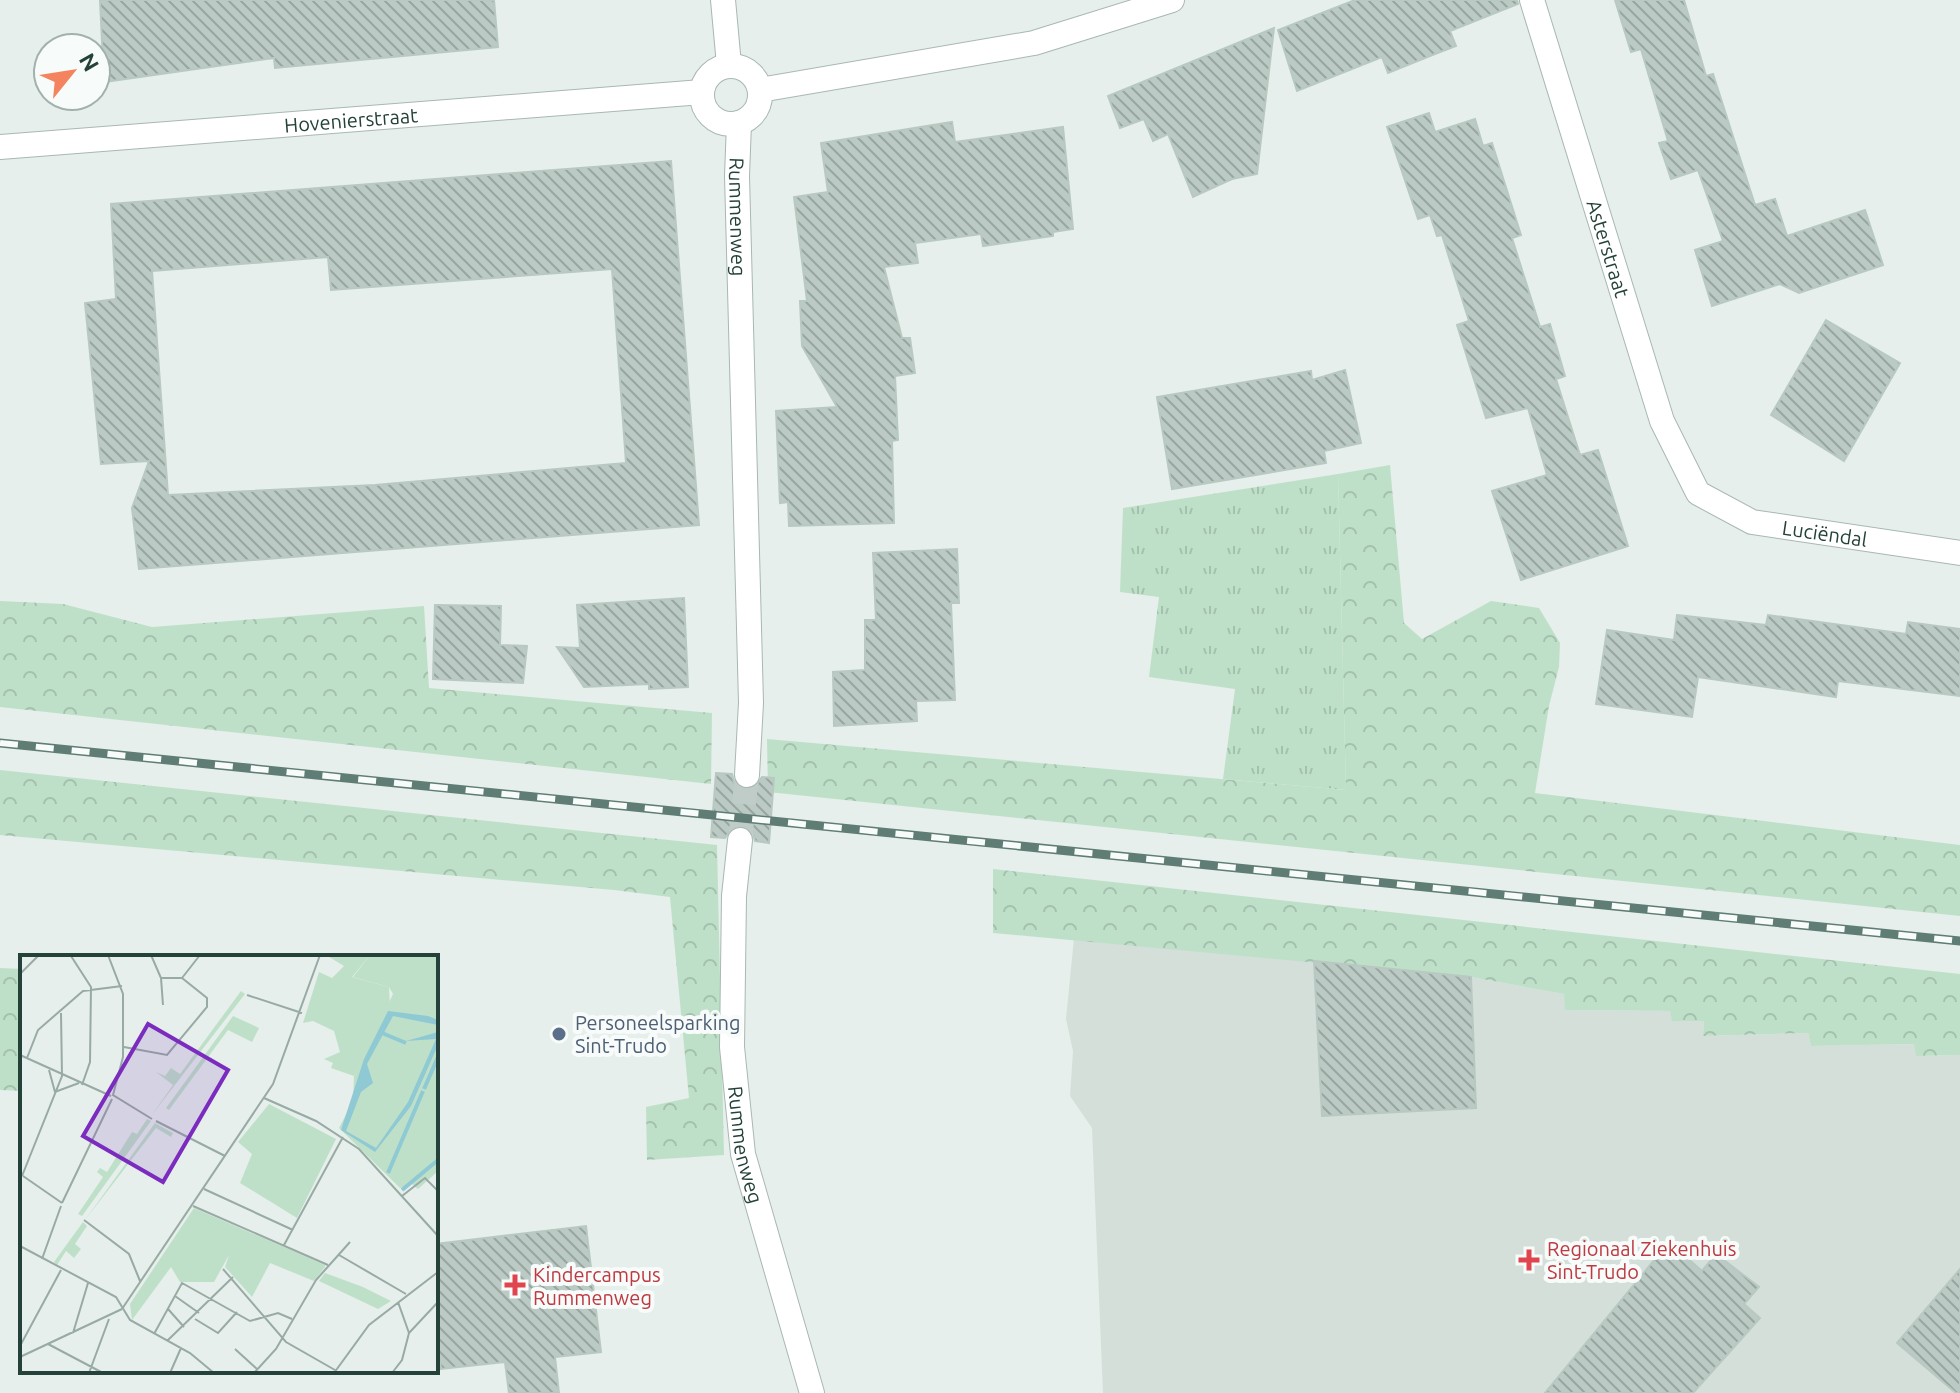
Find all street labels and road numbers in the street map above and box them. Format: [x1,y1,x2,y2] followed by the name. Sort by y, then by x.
[283,103,419,136] street label: Hovenierstraat
[725,157,751,277] street label: Rummenweg
[1583,197,1635,300] street label: Asterstraat
[1781,515,1869,551] street label: Luciëndal
[725,1085,768,1206] street label: Rummenweg

